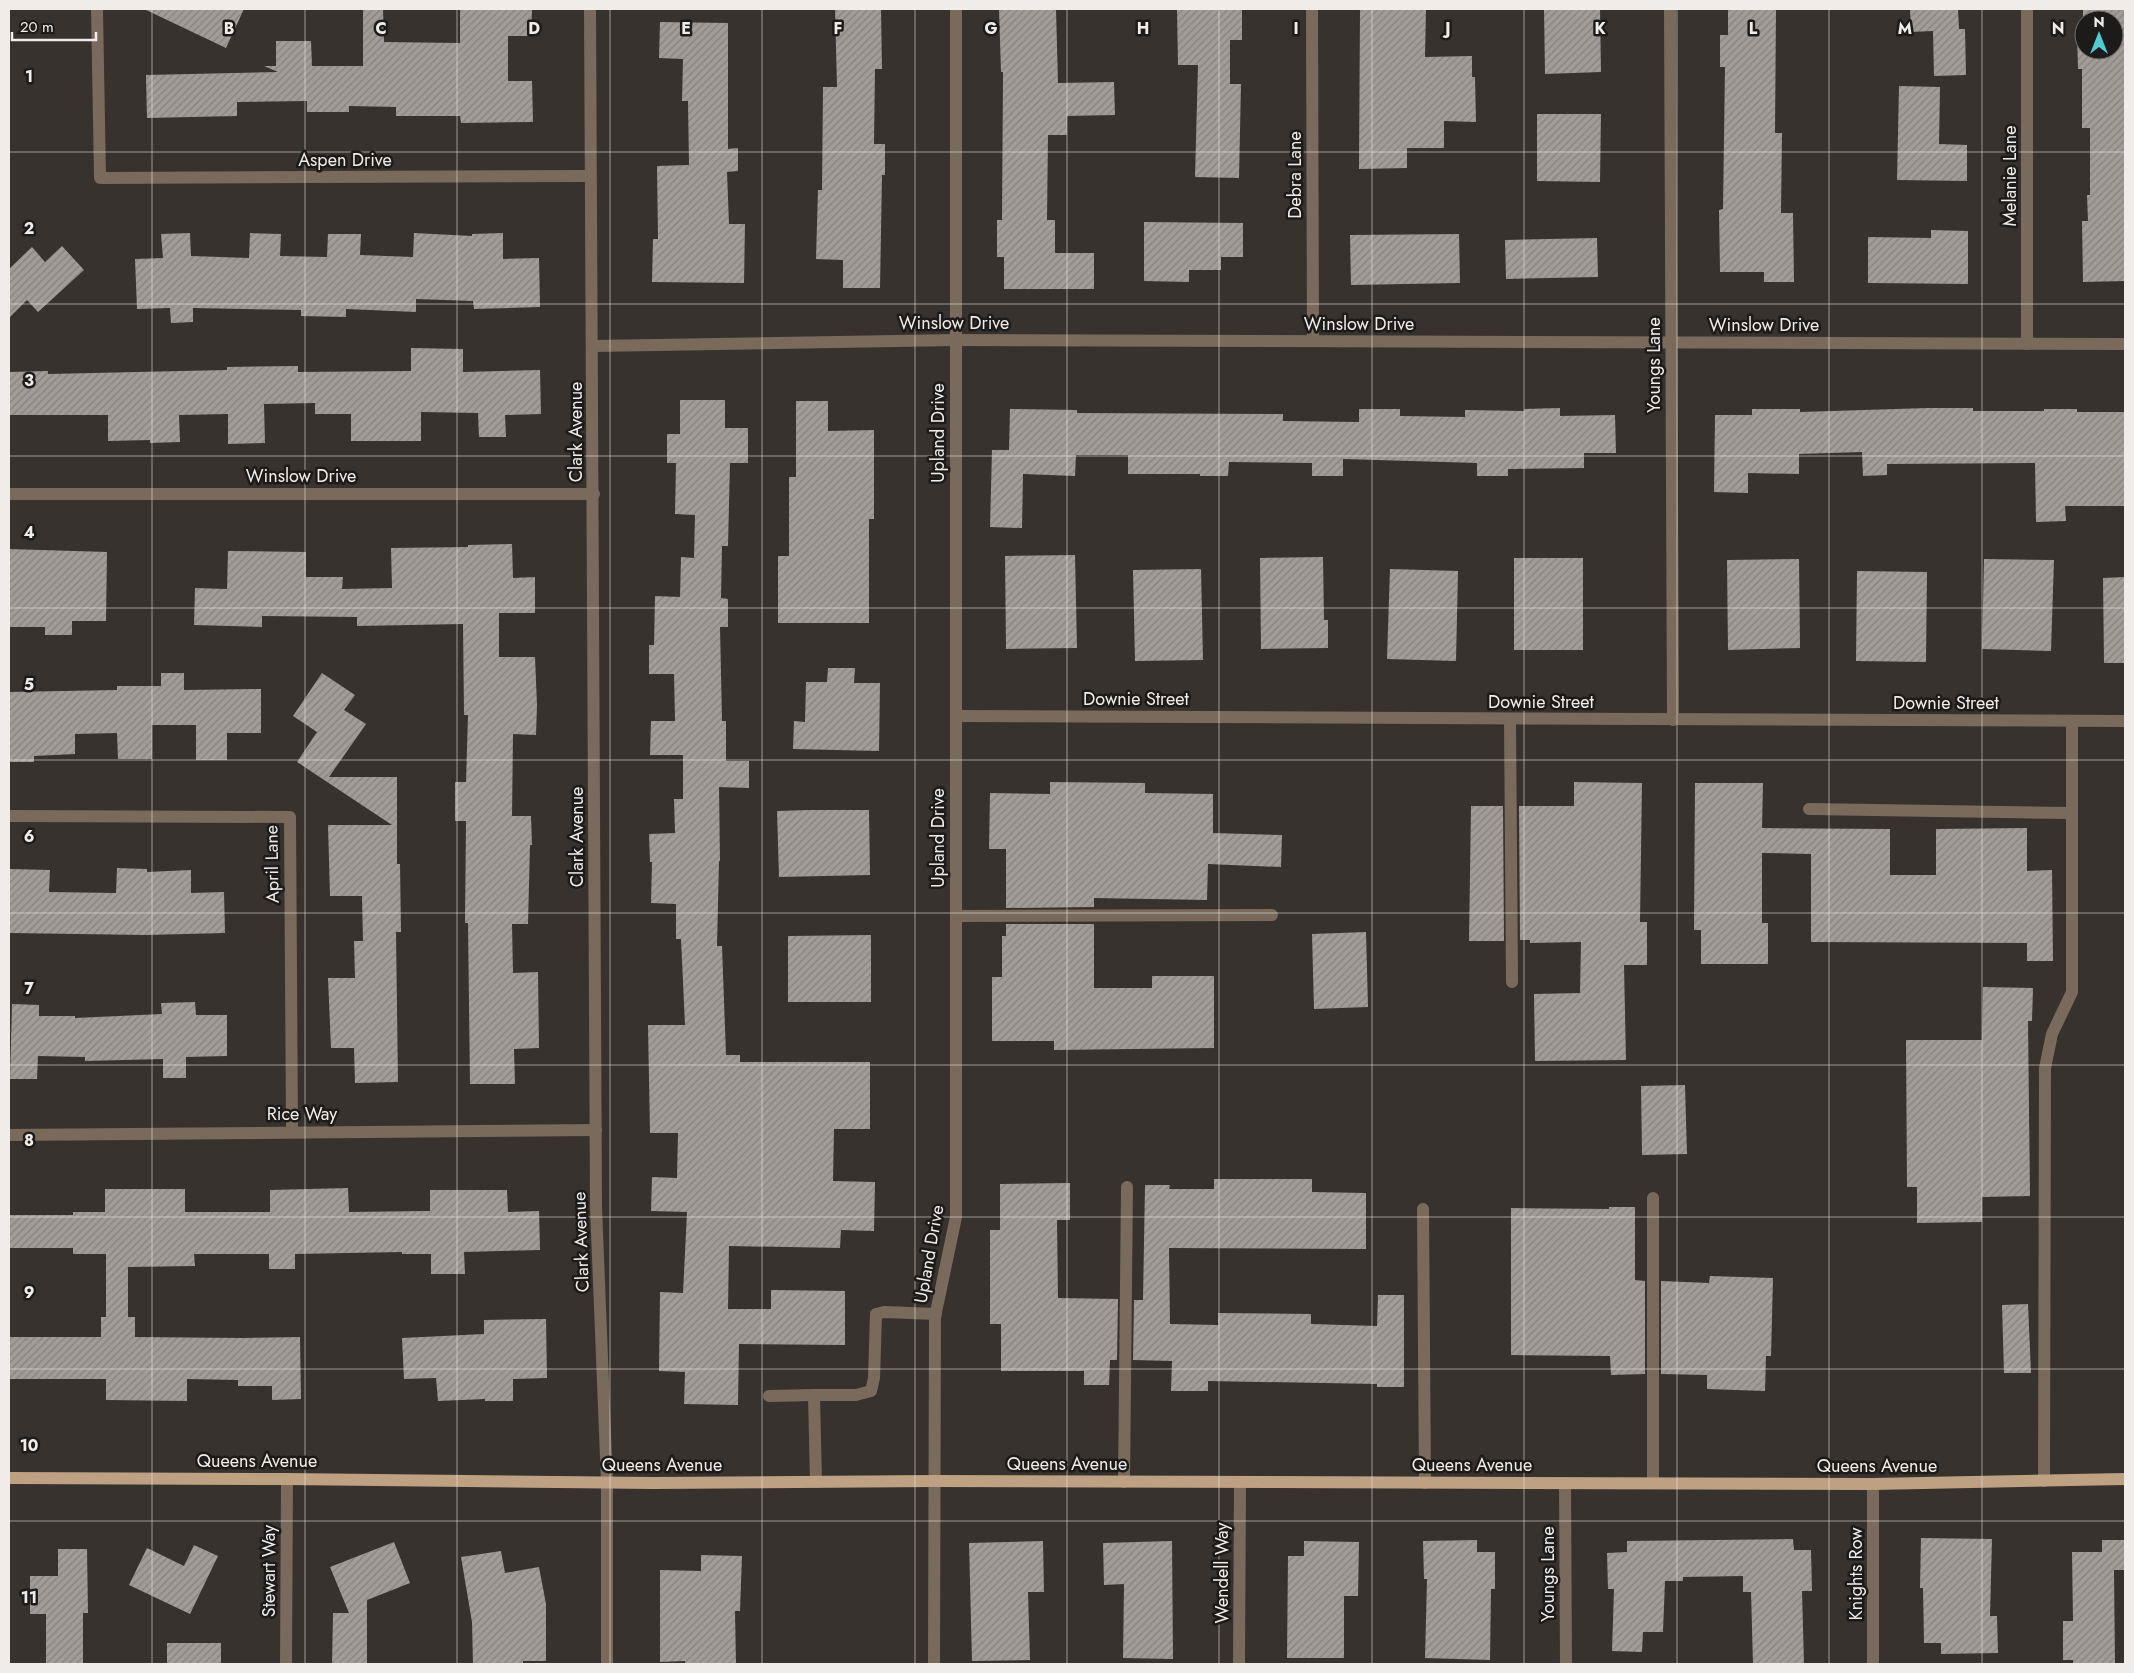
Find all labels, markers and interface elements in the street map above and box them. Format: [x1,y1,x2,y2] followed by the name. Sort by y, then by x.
[12,10,96,42] scale bar
[2074,10,2124,60] north arrow
[2093,12,2105,32] text: N
[20,16,54,38] text: 20 m
[224,17,234,40] text: B
[375,17,387,40] text: C
[528,17,540,40] text: D
[681,17,691,40] text: E
[834,17,842,40] text: F
[984,17,998,40] text: G
[1137,17,1149,40] text: H
[1293,17,1299,40] text: I
[1442,17,1451,40] text: J
[1594,17,1606,40] text: K
[1749,17,1758,40] text: L
[1898,17,1912,40] text: M
[2052,17,2064,40] text: N
[25,65,33,88] text: 1
[1997,126,2023,226] street label: Melanie Lane
[1282,131,1308,219] street label: Debra Lane
[298,147,392,173] street label: Aspen Drive
[24,217,34,240] text: 2
[899,310,1009,336] street label: Winslow Drive
[1304,311,1414,337] street label: Winslow Drive
[1709,312,1819,338] street label: Winslow Drive
[1641,317,1667,413] street label: Youngs Lane
[24,369,34,392] text: 3
[563,382,589,482] street label: Clark Avenue
[925,383,951,483] street label: Upland Drive
[246,463,356,489] street label: Winslow Drive
[23,521,35,544] text: 4
[24,673,34,696] text: 5
[1083,686,1190,712] street label: Downie Street
[1488,689,1595,715] street label: Downie Street
[1893,690,2000,716] street label: Downie Street
[564,787,590,887] street label: Clark Avenue
[925,788,951,888] street label: Upland Drive
[24,825,34,848] text: 6
[258,825,286,903] street label: April Lane
[24,977,34,1000] text: 7
[267,1101,337,1127] street label: Rice Way
[24,1129,34,1152] text: 8
[566,1191,596,1293] street label: Clark Avenue
[908,1203,950,1305] street label: Upland Drive
[24,1281,34,1304] text: 9
[20,1434,38,1457] text: 10
[197,1448,317,1474] street label: Queens Avenue
[1007,1451,1127,1477] street label: Queens Avenue
[602,1452,722,1478] street label: Queens Avenue
[1412,1452,1532,1478] street label: Queens Avenue
[1817,1453,1937,1479] street label: Queens Avenue
[1209,1523,1235,1623] street label: Wendell Way
[256,1525,282,1617] street label: Stewart Way
[1535,1526,1561,1622] street label: Youngs Lane
[1843,1527,1869,1620] street label: Knights Row
[21,1586,37,1609] text: 11

